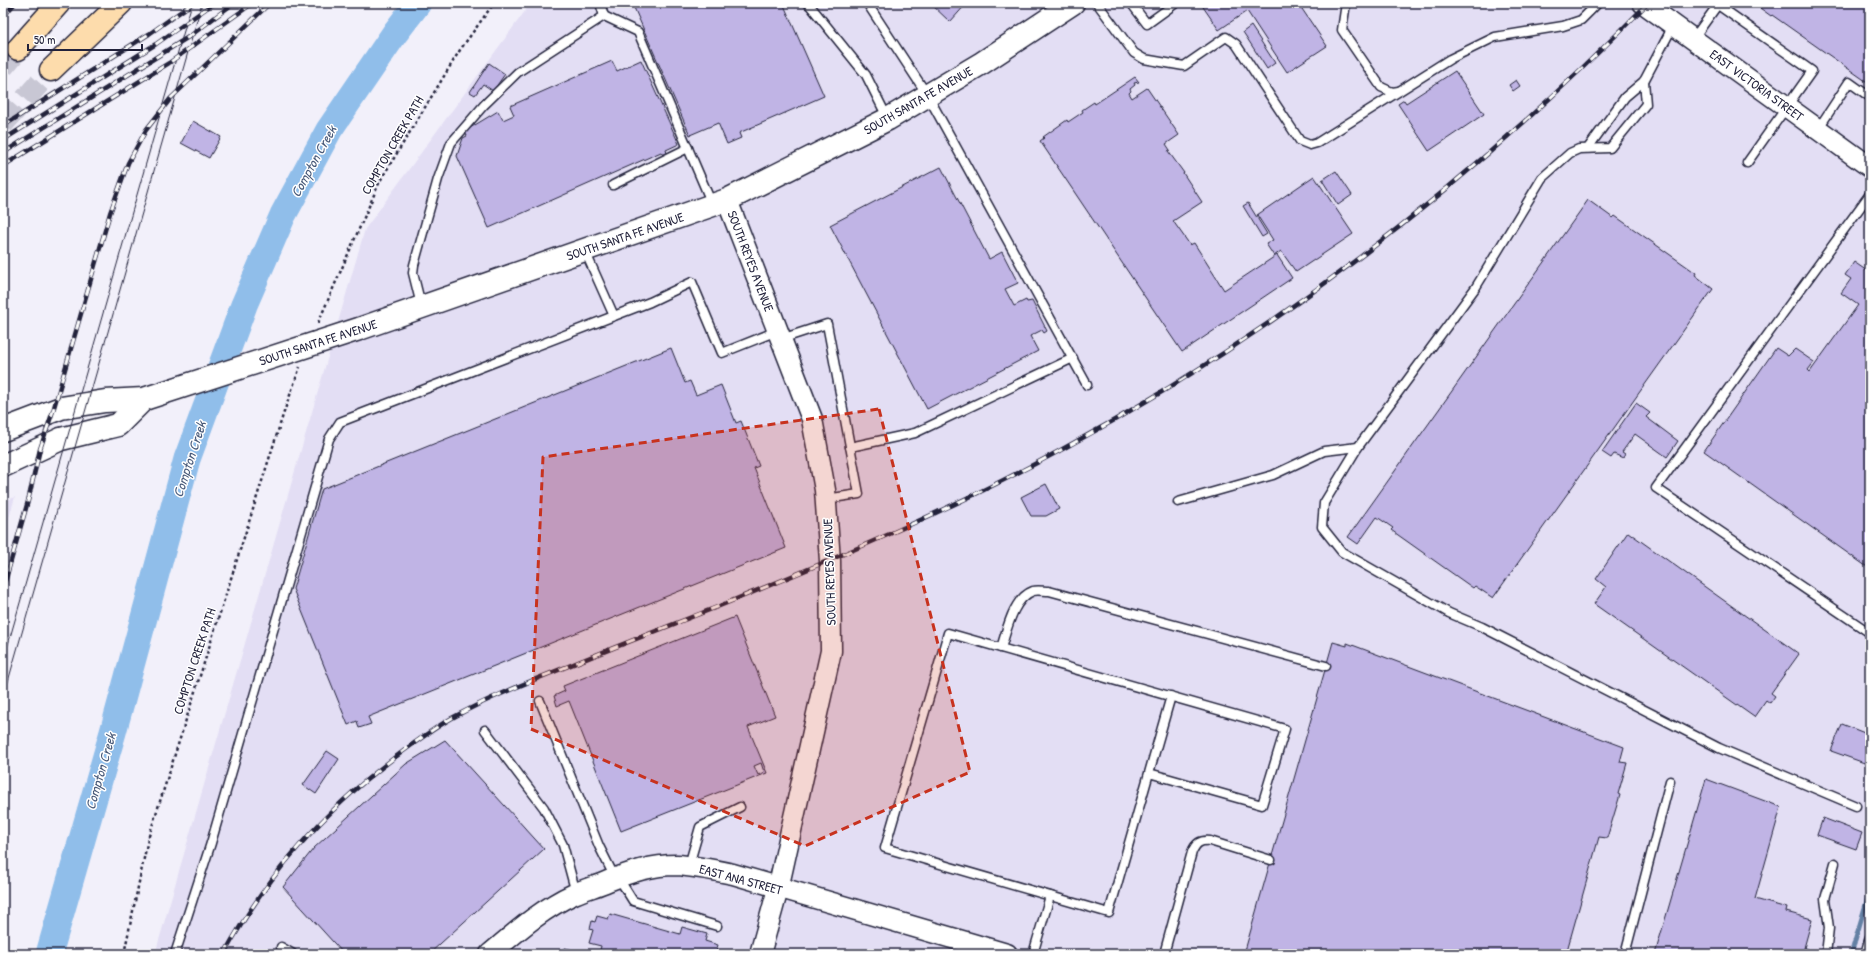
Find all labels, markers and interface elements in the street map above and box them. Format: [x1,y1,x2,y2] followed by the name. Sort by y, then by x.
[28,26,142,52] scale bar
[34,31,55,48] text: 50 m
[1707,45,1808,126] street label: EAST VICTORIA STREET
[860,61,976,139] street label: SOUTH SANTA FE AVENUE
[357,93,427,197] street label: COMPTON CREEK PATH
[286,121,342,201] water label: Compton Creek
[564,207,686,265] street label: SOUTH SANTA FE AVENUE
[723,208,779,314] street label: SOUTH REYES AVENUE
[257,314,379,370] street label: SOUTH SANTA FE AVENUE
[168,417,212,500] water label: Compton Creek
[818,518,840,626] street label: SOUTH REYES AVENUE
[168,606,220,716] street label: COMPTON CREEK PATH
[80,729,121,812] water label: Compton Creek
[697,859,785,899] street label: EAST ANA STREET

